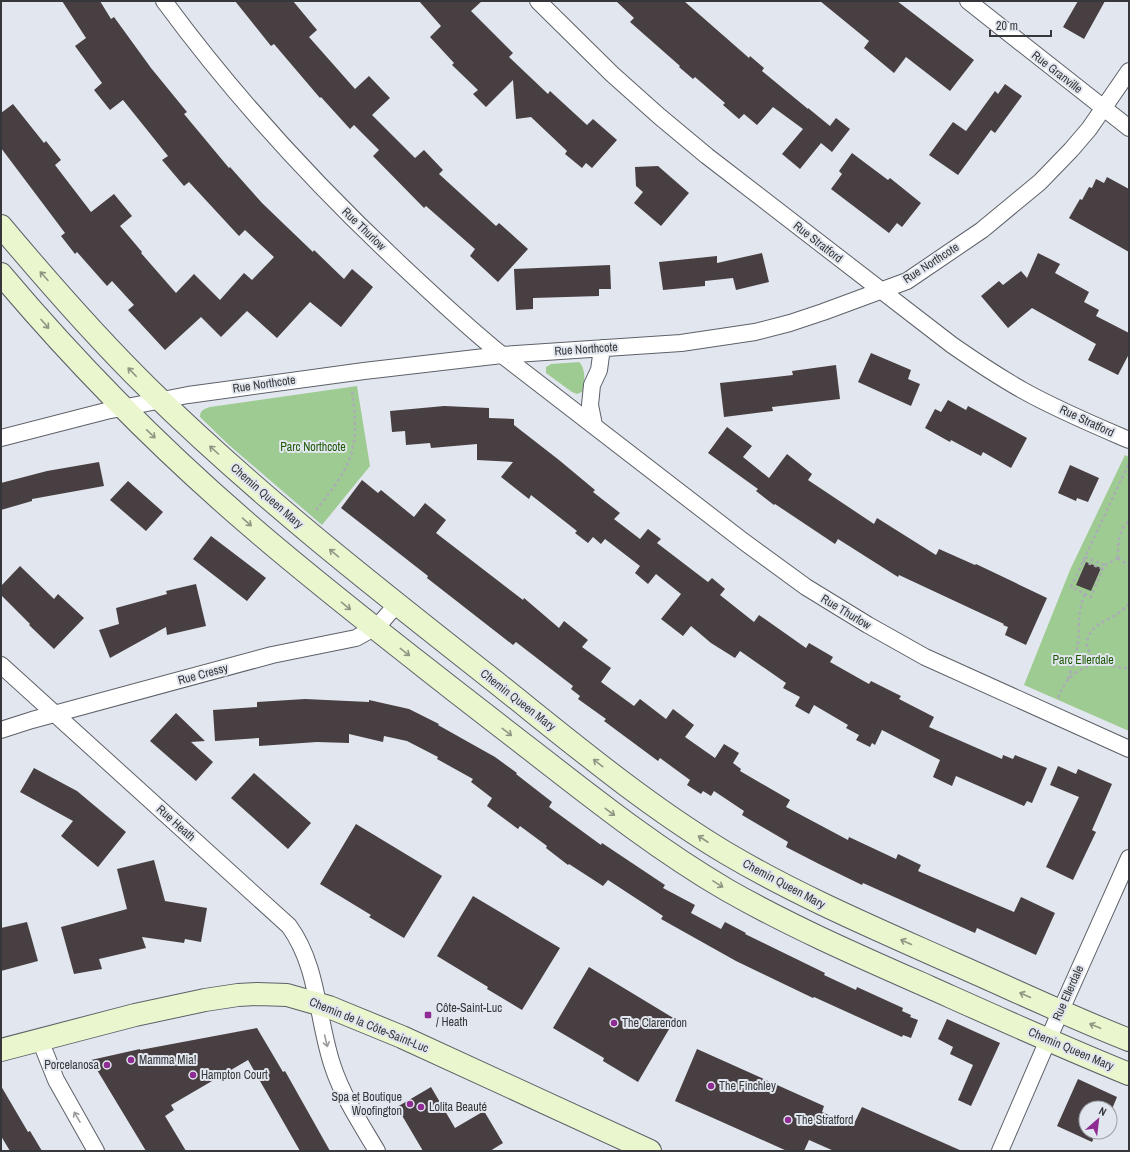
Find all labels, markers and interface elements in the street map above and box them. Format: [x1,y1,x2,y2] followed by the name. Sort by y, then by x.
[990,12,1051,38] scale bar
[996,18,1018,34] text: 20 m
[1028,47,1086,97] street label: Rue Granville
[338,204,390,255] street label: Rue Thurlow
[790,218,846,266] street label: Rue Stratford
[900,239,962,287] street label: Rue Northcote
[39,271,49,281] one-way arrow
[40,319,50,329] one-way arrow
[554,339,618,359] street label: Rue Northcote
[127,367,137,377] one-way arrow
[231,372,297,396] street label: Rue Northcote
[1057,401,1117,441] street label: Rue Stratford
[146,429,156,439] one-way arrow
[280,439,346,455] park label: Parc Northcote
[209,445,220,454] one-way arrow
[227,460,307,532] street label: Chemin Queen Mary
[241,518,252,527] one-way arrow
[328,549,339,558] one-way arrow
[818,591,875,634] street label: Rue Thurlow
[341,601,352,610] one-way arrow
[399,647,410,656] one-way arrow
[1052,652,1114,668] park label: Parc Ellerdale
[176,660,230,688] street label: Rue Cressy
[477,666,559,734] street label: Chemin Queen Mary
[502,727,513,736] one-way arrow
[592,758,603,767] one-way arrow
[153,801,199,845] street label: Rue Heath
[604,807,615,816] one-way arrow
[697,834,709,842] one-way arrow
[740,855,828,913] street label: Chemin Queen Mary
[712,880,723,888] one-way arrow
[900,938,912,946] one-way arrow
[1049,963,1087,1023] street label: Rue Ellerdale
[1019,991,1031,998] one-way arrow
[307,994,431,1056] street label: Chemin de la Côte-Saint-Luc
[436,1000,502,1030] place label: Côte-Saint-Luc / Heath
[423,1010,433,1020] marker: Côte-Saint-Luc / Heath
[622,1015,687,1031] place label: The Clarendon
[609,1018,619,1028] marker: The Clarendon
[1089,1022,1101,1029] one-way arrow
[1026,1024,1116,1074] street label: Chemin Queen Mary
[323,1034,331,1047] one-way arrow
[139,1052,197,1068] place label: Mamma Mia!
[126,1055,136,1065] marker: Mamma Mia!
[44,1057,100,1073] place label: Porcelanosa
[102,1060,112,1070] marker: Porcelanosa
[201,1067,268,1083] place label: Hampton Court
[188,1070,198,1080] marker: Hampton Court
[719,1078,776,1094] place label: The Finchley
[706,1081,716,1091] marker: The Finchley
[331,1089,402,1119] place label: Spa et Boutique Woofington
[405,1099,415,1109] marker: Spa et Boutique Woofington
[429,1099,487,1115] place label: Lolita Beauté
[1078,1100,1118,1140] north arrow
[416,1102,426,1112] marker: Lolita Beauté
[1097,1103,1109,1119] text: N
[72,1111,80,1123] one-way arrow
[796,1112,853,1128] place label: The Stratford
[783,1115,793,1125] marker: The Stratford

